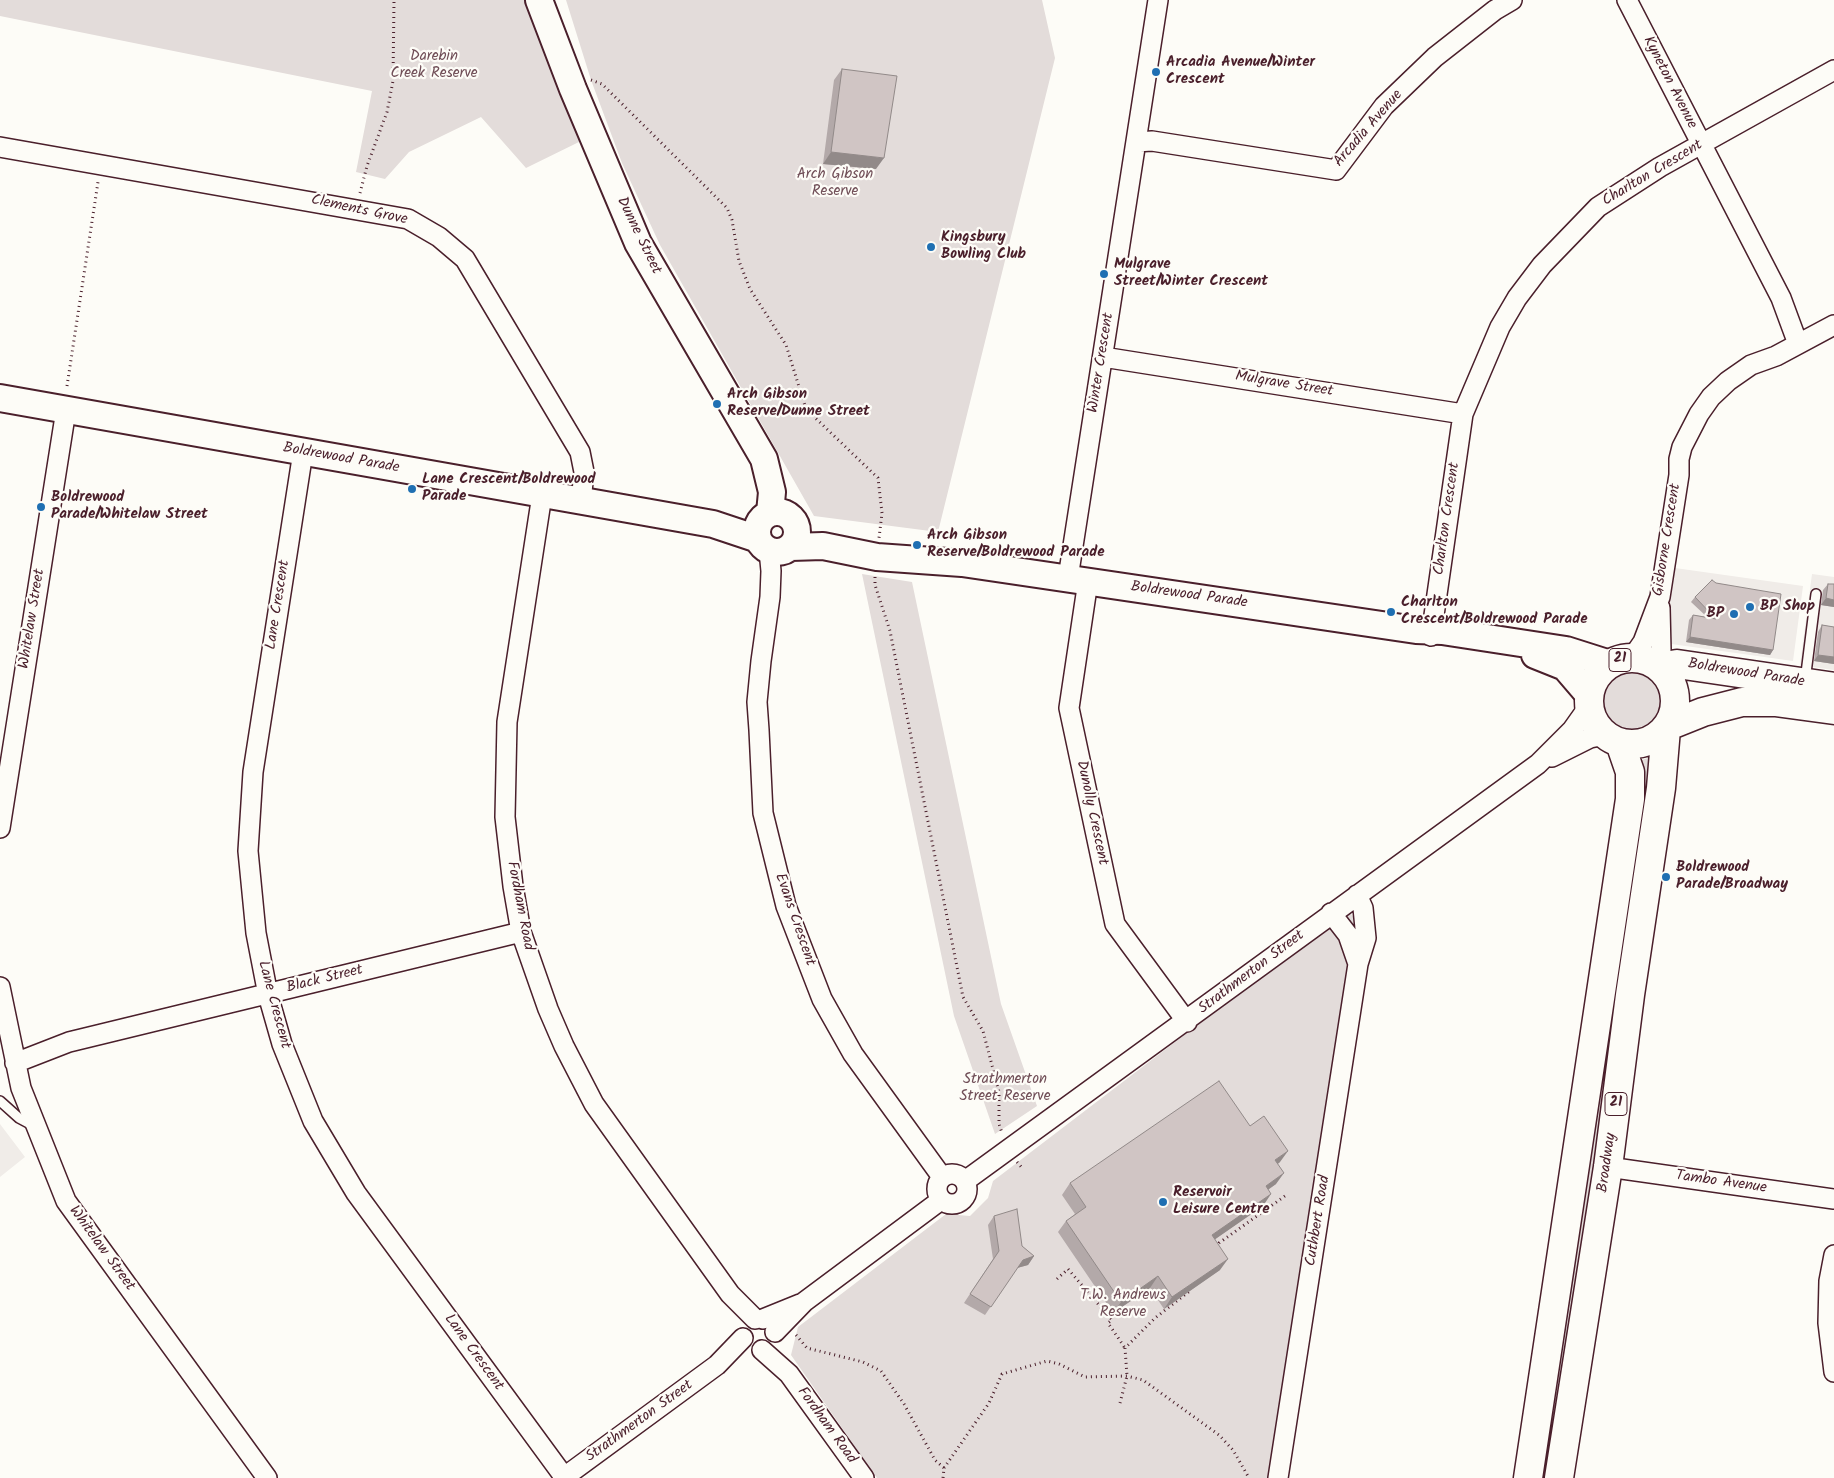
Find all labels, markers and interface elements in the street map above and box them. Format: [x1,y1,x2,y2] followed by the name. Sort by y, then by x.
[1638,34,1700,132] street label: Kyneton Avenue
[390,48,478,83] park label: Darebin Creek Reserve
[1166,54,1315,89] place label: Arcadia Avenue/Winter Crescent
[1150,66,1162,78] marker: Arcadia Avenue/Winter Crescent
[1331,87,1407,171] street label: Arcadia Avenue
[1600,137,1706,211] street label: Charlton Crescent
[797,166,873,201] park label: Arch Gibson Reserve
[309,192,409,230] street label: Clements Grove
[612,194,664,278] street label: Dunne Street
[941,229,1026,264] place label: Kingsbury Bowling Club
[925,241,937,253] marker: Kingsbury Bowling Club
[1114,256,1268,291] place label: Mulgrave Street/Winter Crescent
[1098,268,1110,280] marker: Mulgrave Street/Winter Crescent
[1085,312,1119,414] street label: Winter Crescent
[1234,368,1334,402] street label: Mulgrave Street
[727,386,870,421] place label: Arch Gibson Reserve/Dunne Street
[711,398,723,410] marker: Arch Gibson Reserve/Dunne Street
[281,440,401,478] street label: Boldrewood Parade
[1431,461,1465,577] street label: Charlton Crescent
[422,471,596,506] place label: Lane Crescent/Boldrewood Parade
[1650,482,1686,598] street label: Gisborne Crescent
[406,483,418,495] marker: Lane Crescent/Boldrewood Parade
[51,489,208,524] place label: Boldrewood Parade/Whitelaw Street
[35,501,47,513] marker: Boldrewood Parade/Whitelaw Street
[927,527,1105,562] place label: Arch Gibson Reserve/Boldrewood Parade
[911,539,923,551] marker: Arch Gibson Reserve/Boldrewood Parade
[263,559,295,651] street label: Lane Crescent
[16,568,50,670] street label: Whitelaw Street
[1129,579,1249,613] street label: Boldrewood Parade
[1401,594,1588,629] place label: Charlton Crescent/Boldrewood Parade
[1760,598,1815,616] place label: BP Shop
[1744,601,1756,613] marker: BP Shop
[1706,605,1724,623] place label: BP
[1385,606,1397,618] marker: Charlton Crescent/Boldrewood Parade
[1728,608,1740,620] marker: BP
[1609,648,1631,672] road number: 21
[1686,656,1806,692] street label: Boldrewood Parade
[1071,759,1111,867] street label: Dunolly Crescent
[1676,859,1788,894] place label: Boldrewood Parade/Broadway
[502,860,536,952] street label: Fordham Road
[770,871,818,969] street label: Evans Crescent
[1660,871,1672,883] marker: Boldrewood Parade/Broadway
[1196,927,1308,1019] street label: Strathmerton Street
[253,959,293,1051] street label: Lane Crescent
[285,962,365,998] street label: Black Street
[960,1071,1050,1106] park label: Strathmerton Street Reserve
[1605,1092,1627,1116] road number: 21
[1595,1132,1621,1194] street label: Broadway
[1674,1168,1768,1198] street label: Tambo Avenue
[1303,1174,1335,1268] street label: Cuthbert Road
[1173,1184,1270,1219] place label: Reservoir Leisure Centre
[1157,1196,1169,1208] marker: Reservoir Leisure Centre
[64,1203,138,1295] street label: Whitelaw Street
[1080,1287,1166,1322] park label: T.W. Andrews Reserve
[439,1311,507,1395] street label: Lane Crescent
[583,1377,697,1467] street label: Strathmerton Street
[792,1384,860,1468] street label: Fordham Road

